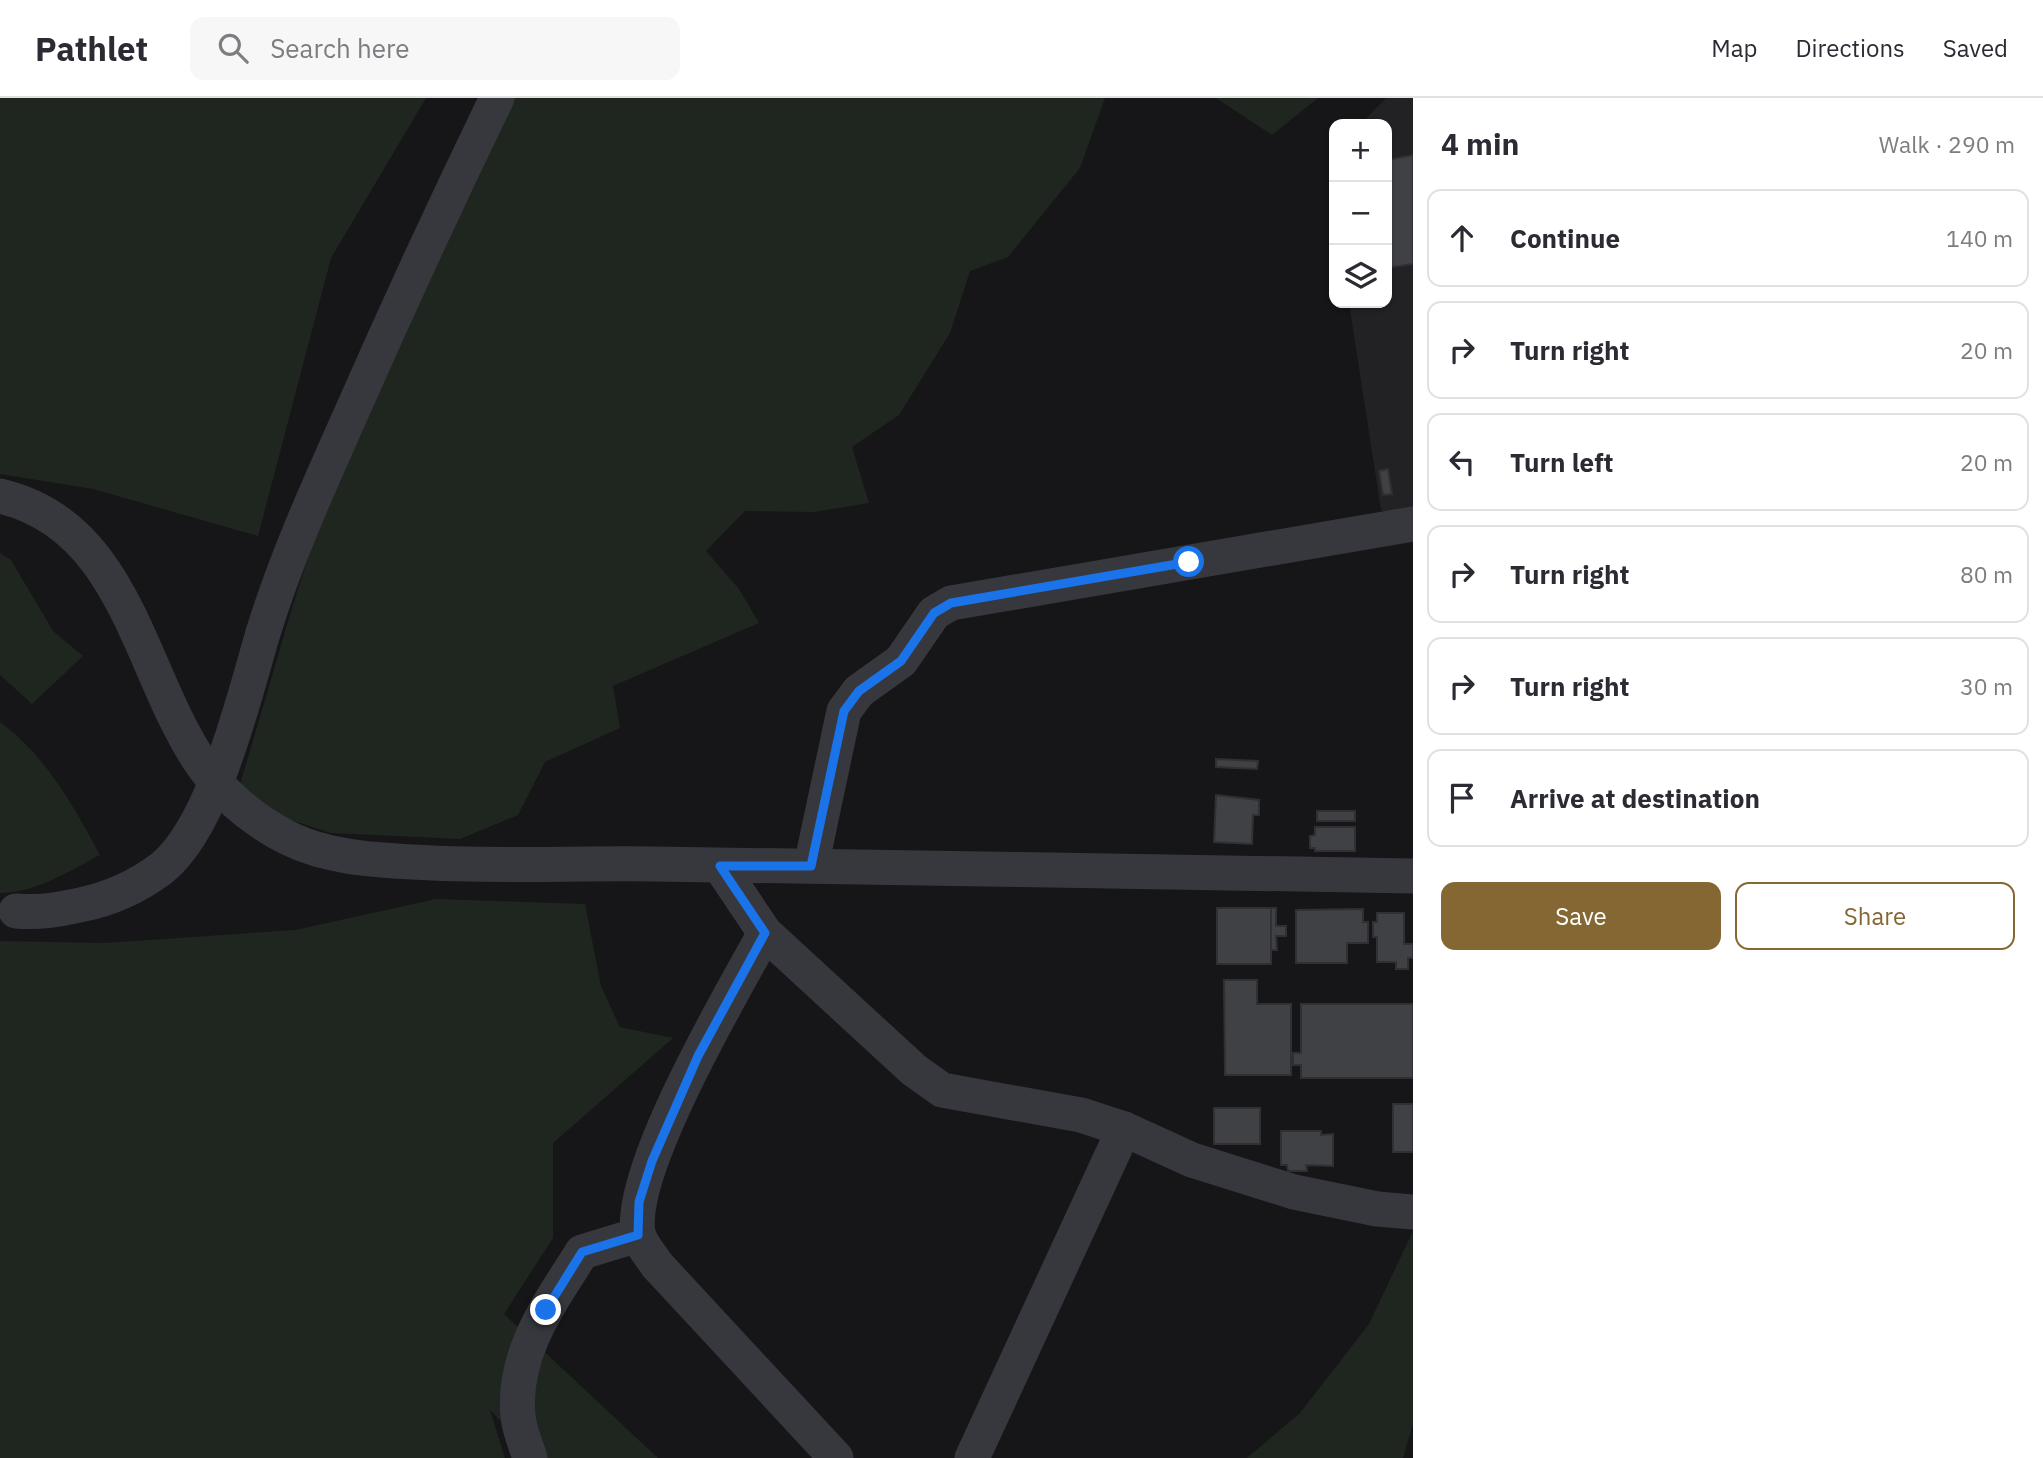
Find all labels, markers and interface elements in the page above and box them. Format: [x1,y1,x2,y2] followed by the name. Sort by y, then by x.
[190,17,680,80] search box
[35,27,148,70] text: Pathlet
[214,29,252,67] icon: search
[270,31,410,65] text: Search here
[1711,32,1757,64] text: Map
[1795,32,1905,64] text: Directions
[1943,32,2008,64] text: Saved
[1329,119,1392,308] map controls
[1329,119,1392,182] button: +
[1441,124,1519,163] text: 4 min
[1879,129,2015,159] text: Walk · 290 m
[1329,182,1392,245] button: −
[1443,219,1481,257] icon: ahead
[1510,221,1620,255] text: Continue
[1946,223,2013,253] text: 140 m
[1329,245,1392,308] button: layers
[1443,331,1481,369] icon: right
[1510,333,1629,367] text: Turn right
[1960,335,2013,365] text: 20 m
[1443,443,1481,481] icon: left
[1510,445,1613,479] text: Turn left
[1960,447,2013,477] text: 20 m
[1173,546,1204,577] route start
[1443,555,1481,593] icon: right
[1510,557,1629,591] text: Turn right
[1960,559,2013,589] text: 80 m
[1443,667,1481,705] icon: right
[1510,669,1629,703] text: Turn right
[1960,671,2013,701] text: 30 m
[1443,779,1481,817] icon: arrive
[1510,781,1760,815] text: Arrive at destination
[1441,882,1721,950] button: Save
[1735,882,2015,950] button: Share
[530,1294,561,1325] route end

